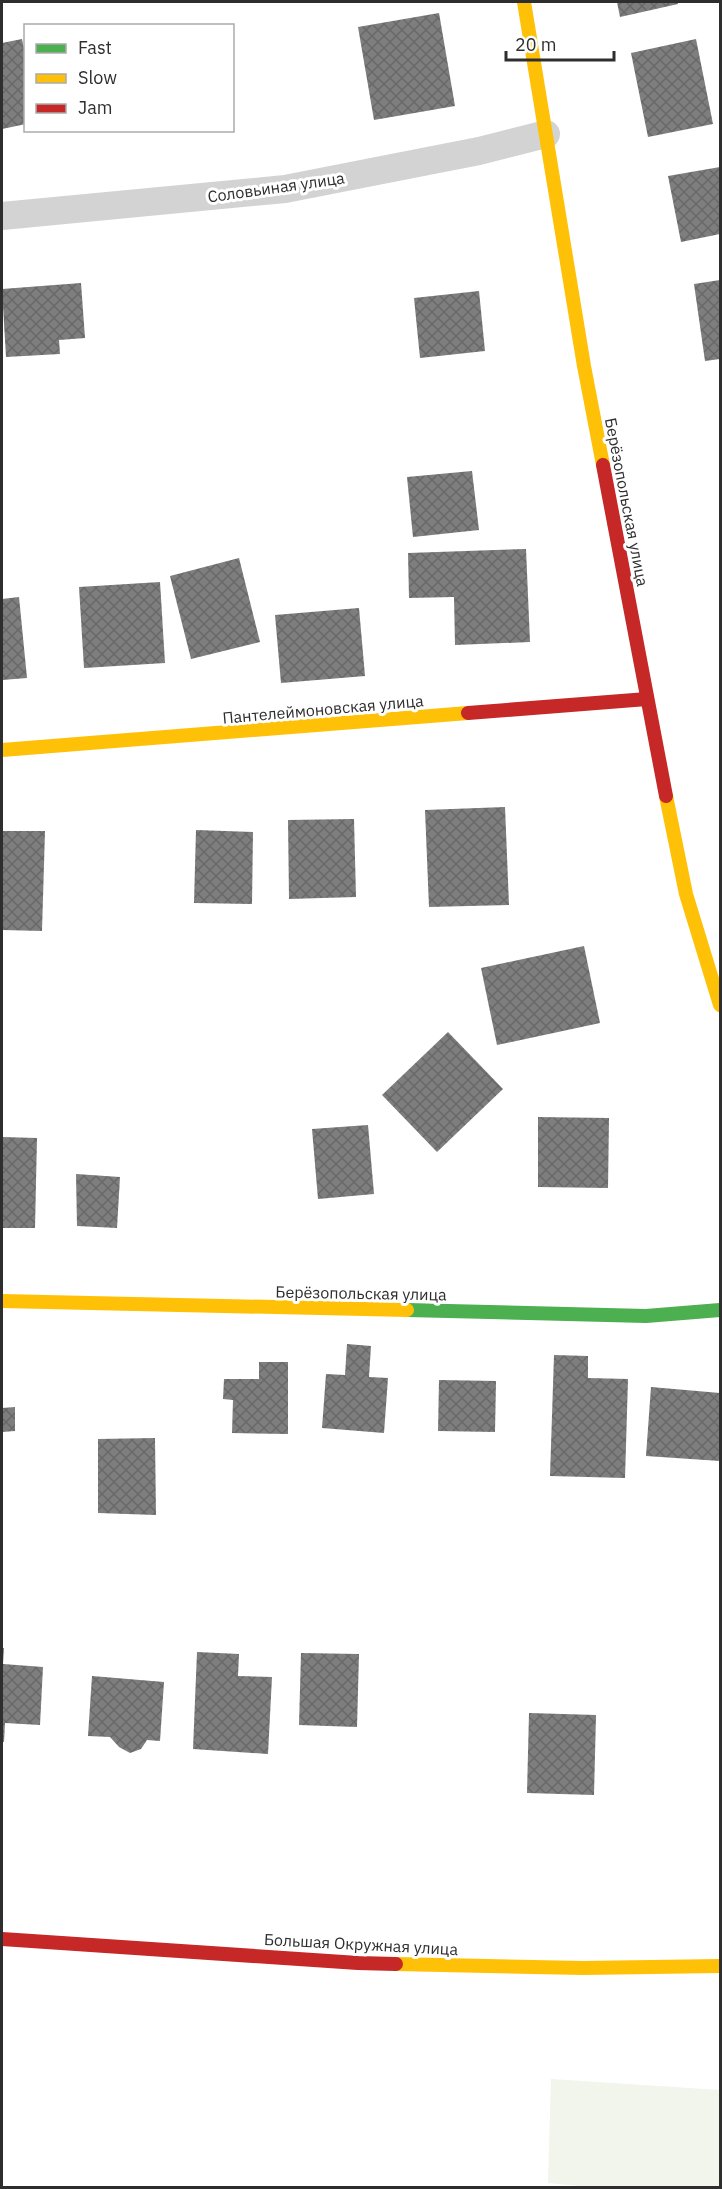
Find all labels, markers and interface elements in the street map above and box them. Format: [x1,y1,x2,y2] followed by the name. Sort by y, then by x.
[24,24,234,132] legend
[506,24,614,62] scale bar
[515,33,557,56] text: 20 m
[78,36,112,59] text: Fast
[78,66,117,89] text: Slow
[78,96,113,119] text: Jam
[206,167,346,207] street label: Соловьиная улица
[601,416,653,588] street label: Берёзопольская улица
[222,690,425,728] street label: Пантелеймоновская улица
[275,1282,447,1305] street label: Берёзопольская улица
[263,1929,459,1959] street label: Большая Окружная улица

